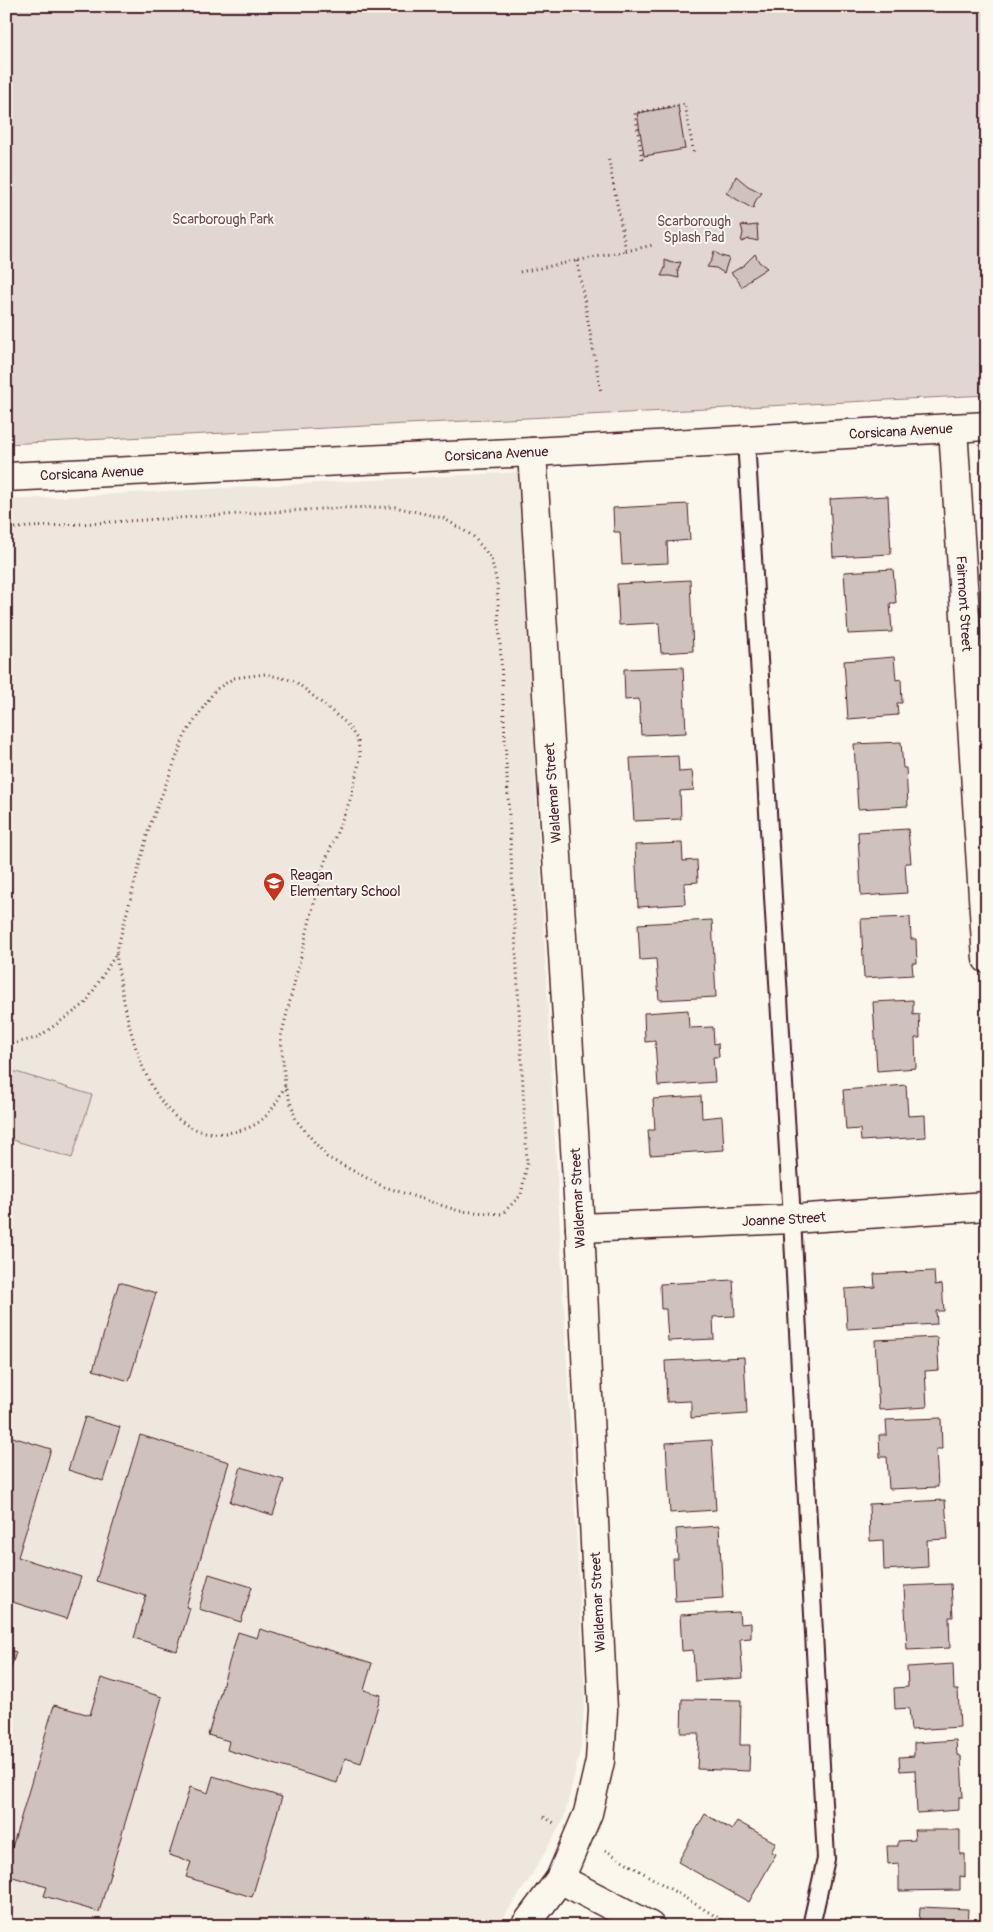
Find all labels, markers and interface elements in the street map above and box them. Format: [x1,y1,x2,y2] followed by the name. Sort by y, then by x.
[172,211,274,228] park label: Scarborough Park
[657,213,731,246] park label: Scarborough Splash Pad
[849,419,953,442] street label: Corsicana Avenue
[444,443,549,465] street label: Corsicana Avenue
[40,462,144,484] street label: Corsicana Avenue
[953,555,976,652] street label: Fairmont Street
[541,742,565,844] street label: Waldemar Street
[290,867,401,900] place label: Reagan Elementary School
[262,871,286,902] school or university icon: Reagan Elementary School
[567,1147,589,1249] street label: Waldemar Street
[741,1208,827,1230] street label: Joanne Street
[587,1551,609,1653] street label: Waldemar Street

